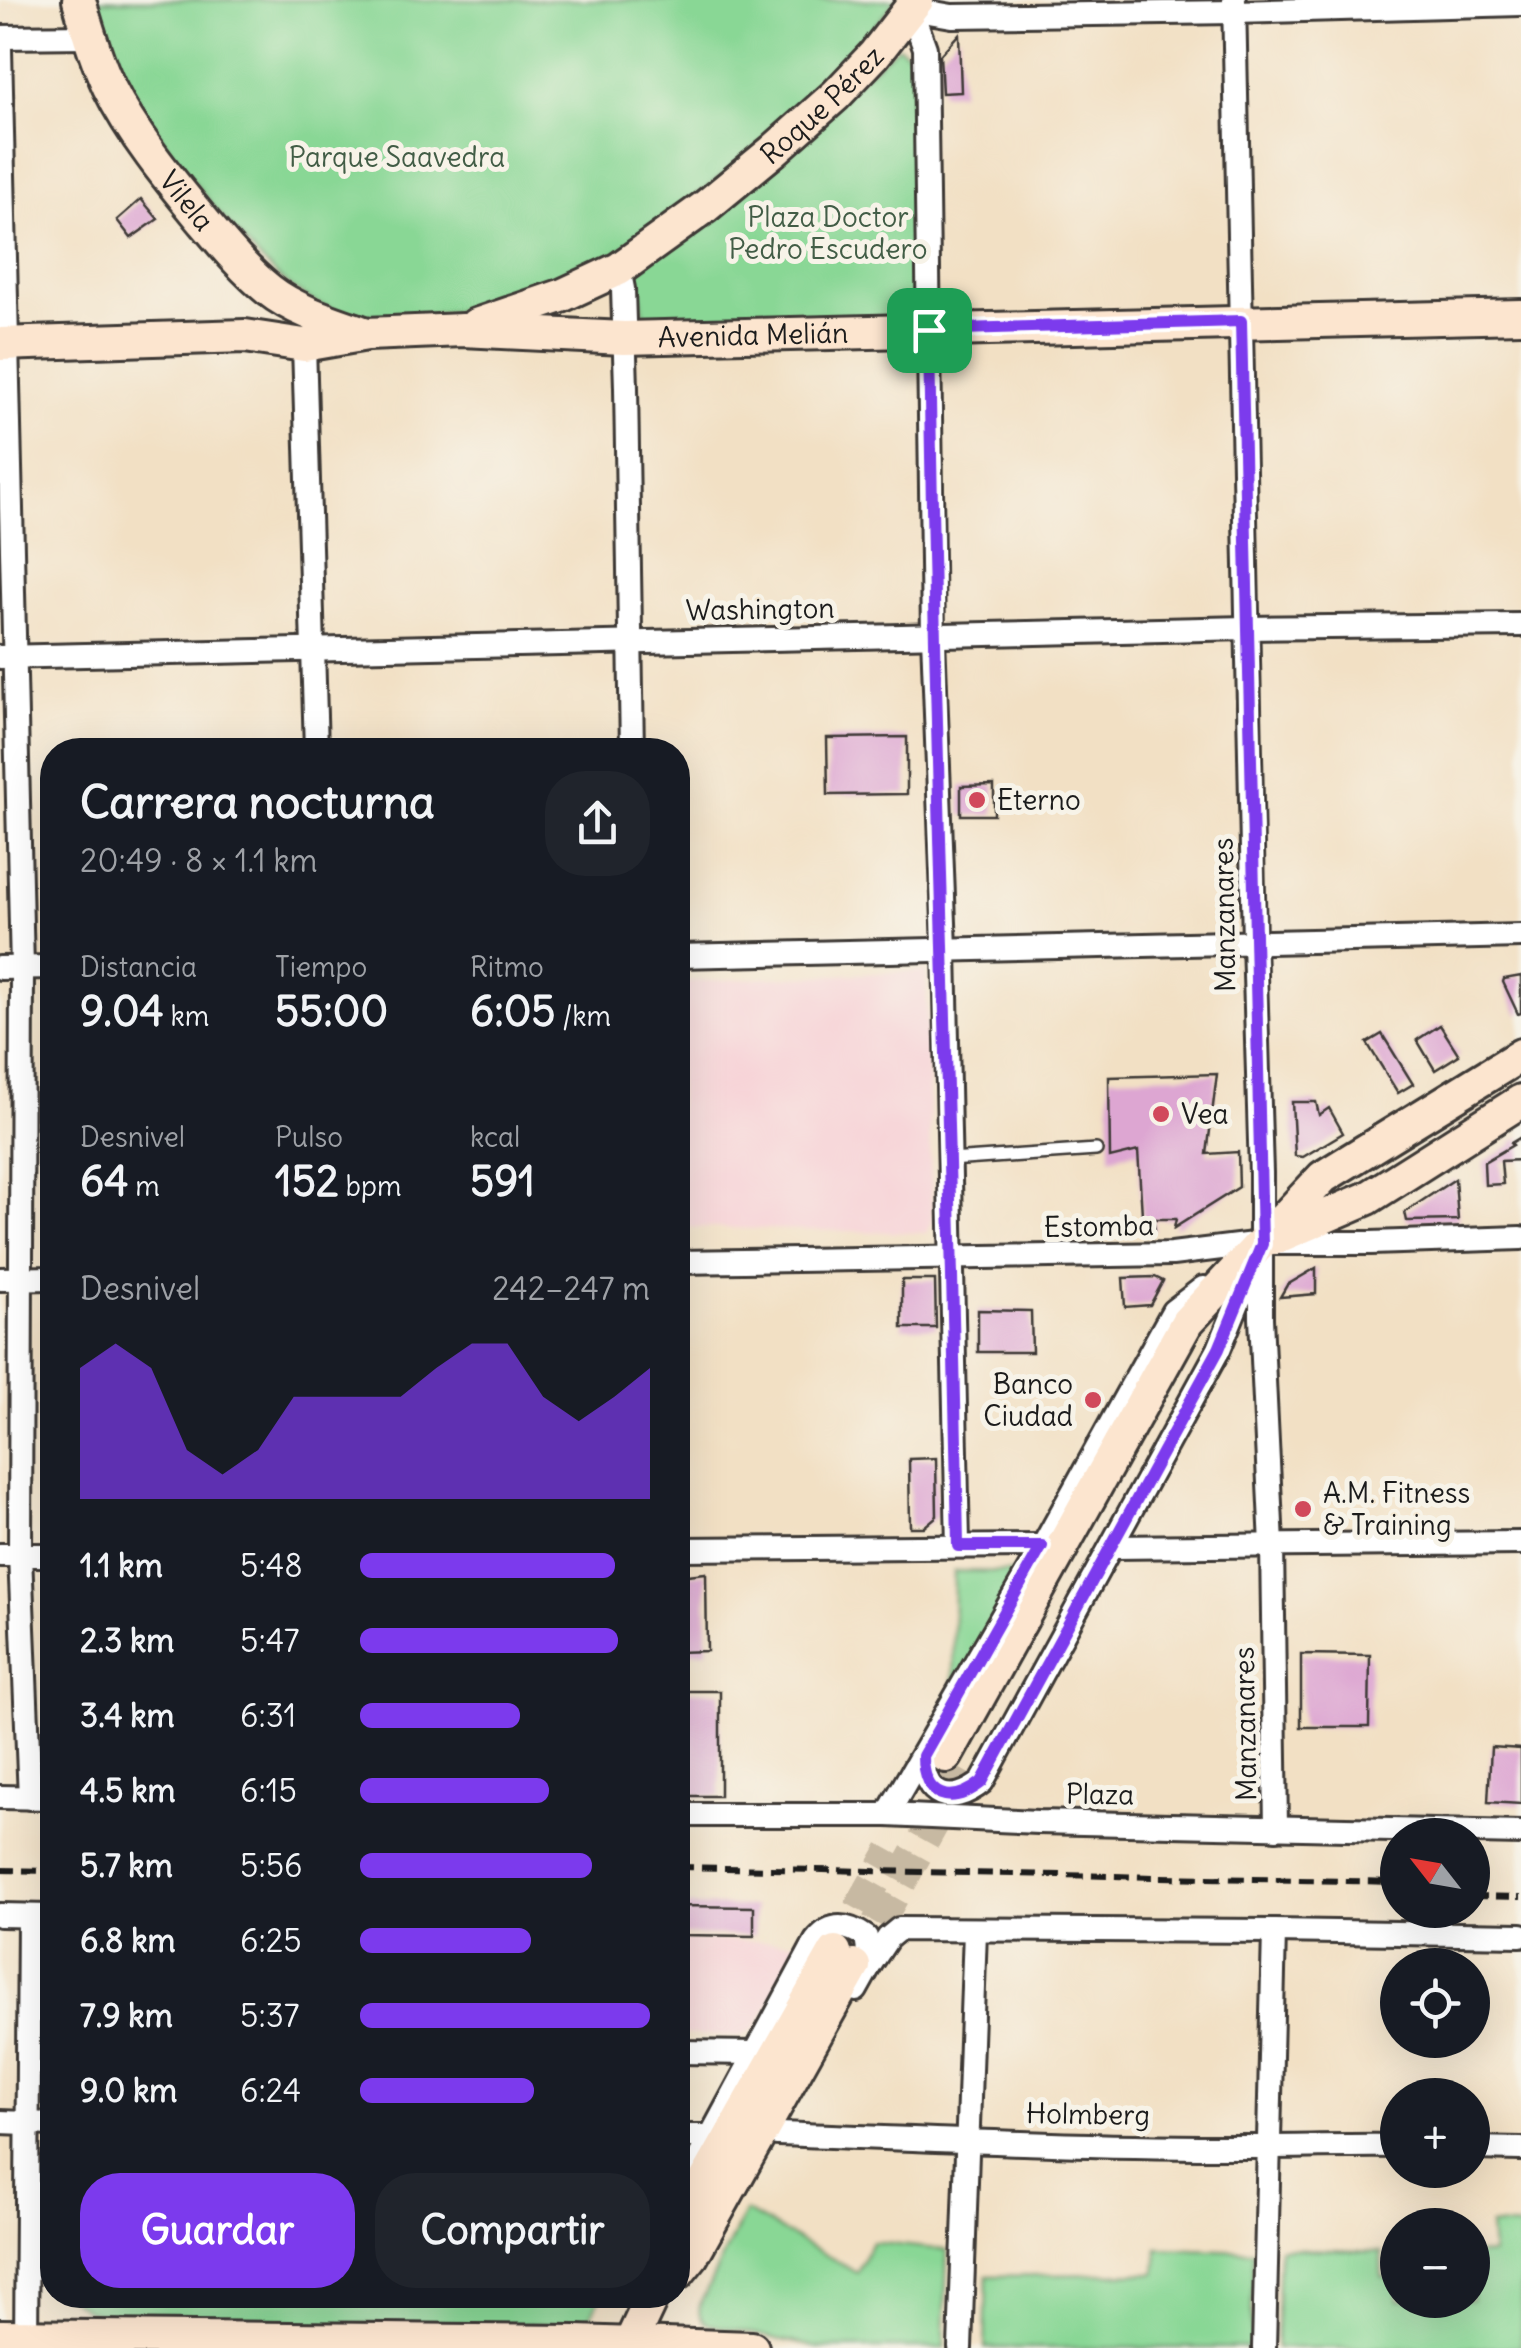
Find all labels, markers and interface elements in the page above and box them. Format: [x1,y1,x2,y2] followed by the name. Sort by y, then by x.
[753,38,891,172] street label: Roque Pérez
[289,139,505,175] park label: Parque Saavedra
[152,163,222,238] street label: Vilela
[729,199,927,267] park label: Plaza Doctor Pedro Escudero
[887,288,972,373] pin
[902,303,957,358] icon: arrive
[657,315,849,355] street label: Avenida Melián
[685,590,835,628] street label: Washington
[545,771,650,876] button: share
[80,774,435,830] text: Carrera nocturna
[997,782,1081,818] place label: Eterno
[966,789,988,811] marker: Eterno
[1205,837,1243,993] street label: Manzanares
[80,840,318,881] text: 20:49 · 8 × 1.1 km
[80,949,197,985] text: Distancia
[275,949,367,985] text: Tiempo
[470,949,544,985] text: Ritmo
[80,985,164,1037] text: 9.04
[275,985,388,1037] text: 55:00
[470,985,556,1037] text: 6:05
[164,998,209,1034] text: km
[556,998,611,1034] text: /km
[1181,1096,1229,1132] place label: Vea
[1150,1103,1172,1125] marker: Vea
[80,1119,185,1155] text: Desnivel
[275,1119,343,1155] text: Pulso
[470,1119,520,1155] text: kcal
[80,1155,129,1207] text: 64
[275,1155,339,1207] text: 152
[470,1155,535,1207] text: 591
[129,1168,160,1204] text: m
[339,1168,401,1204] text: bpm
[1043,1207,1155,1245] street label: Estomba
[80,1268,200,1309] text: Desnivel
[492,1268,650,1309] text: 242–247 m
[983,1366,1073,1434] place label: Banco Ciudad
[1082,1389,1104,1411] marker: Banco Ciudad
[1323,1475,1470,1543] place label: A.M. Fitness & Training
[1292,1498,1314,1520] marker: A.M. Fitness & Training
[80,1545,163,1586] text: 1.1 km
[240,1545,303,1586] text: 5:48
[80,1620,174,1661] text: 2.3 km
[240,1620,300,1661] text: 5:47
[1226,1646,1264,1802] street label: Manzanares
[80,1695,175,1736] text: 3.4 km
[240,1695,296,1736] text: 6:31
[80,1770,176,1811] text: 4.5 km
[240,1770,297,1811] text: 6:15
[1066,1775,1134,1813] street label: Plaza
[1380,1818,1490,1928] north arrow
[1380,1818,1490,2318] map controls
[80,1845,173,1886] text: 5.7 km
[240,1845,303,1886] text: 5:56
[80,1920,176,1961] text: 6.8 km
[240,1920,302,1961] text: 6:25
[1380,1948,1490,2058] button: locate
[80,1995,173,2036] text: 7.9 km
[240,1995,300,2036] text: 5:37
[80,2070,177,2111] text: 9.0 km
[240,2070,301,2111] text: 6:24
[1380,2078,1490,2188] button: +
[1026,2095,1150,2133] street label: Holmberg
[80,2173,355,2288] button: Guardar
[375,2173,650,2288] button: Compartir
[1380,2208,1490,2318] button: −

